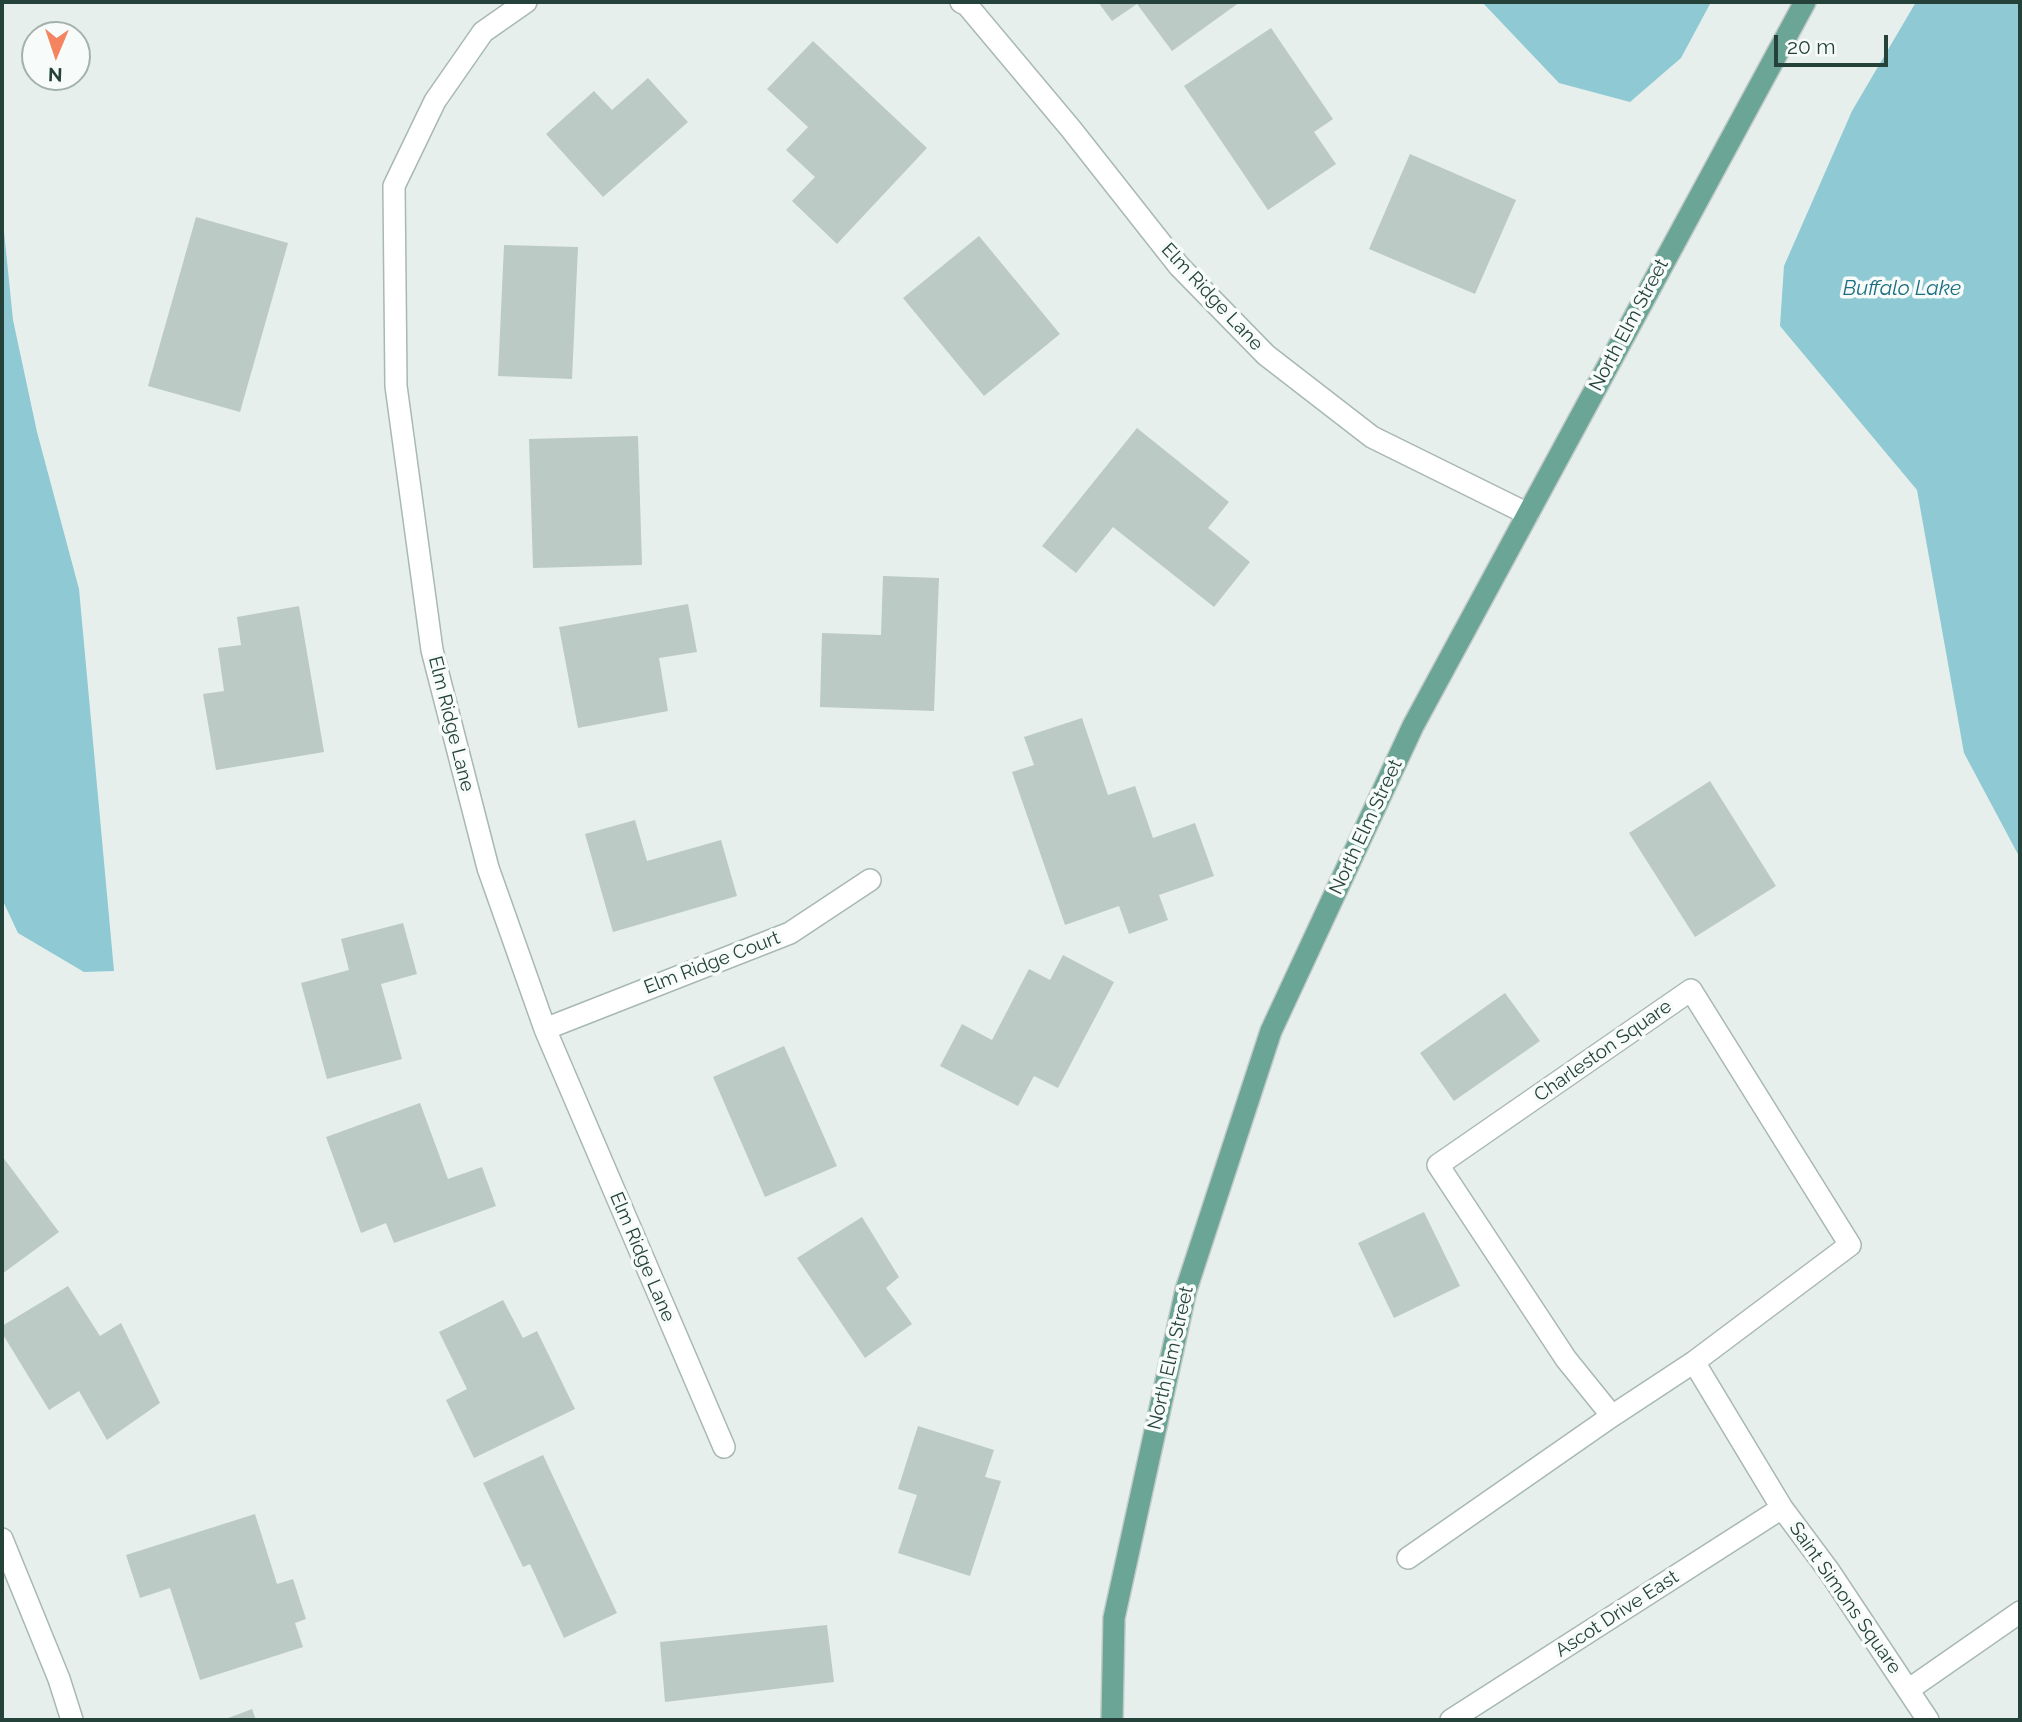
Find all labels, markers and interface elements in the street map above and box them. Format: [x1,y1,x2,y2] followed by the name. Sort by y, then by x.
[21,21,91,91] north arrow
[1777,21,1891,65] scale bar
[1787,34,1835,59] text: 20 m
[48,64,63,86] text: N
[1156,238,1268,356] street label: Elm Ridge Lane
[1585,255,1673,395] street label: North Elm Street
[1843,276,1961,302] water label: Buffalo Lake
[423,654,479,794] street label: Elm Ridge Lane
[1325,756,1407,898] street label: North Elm Street
[641,927,783,999] street label: Elm Ridge Court
[1530,995,1676,1107] street label: Charleston Square
[604,1189,680,1325] street label: Elm Ridge Lane
[1143,1284,1199,1432] street label: North Elm Street
[1784,1518,1906,1678] street label: Saint Simons Square
[1551,1566,1683,1662] street label: Ascot Drive East

